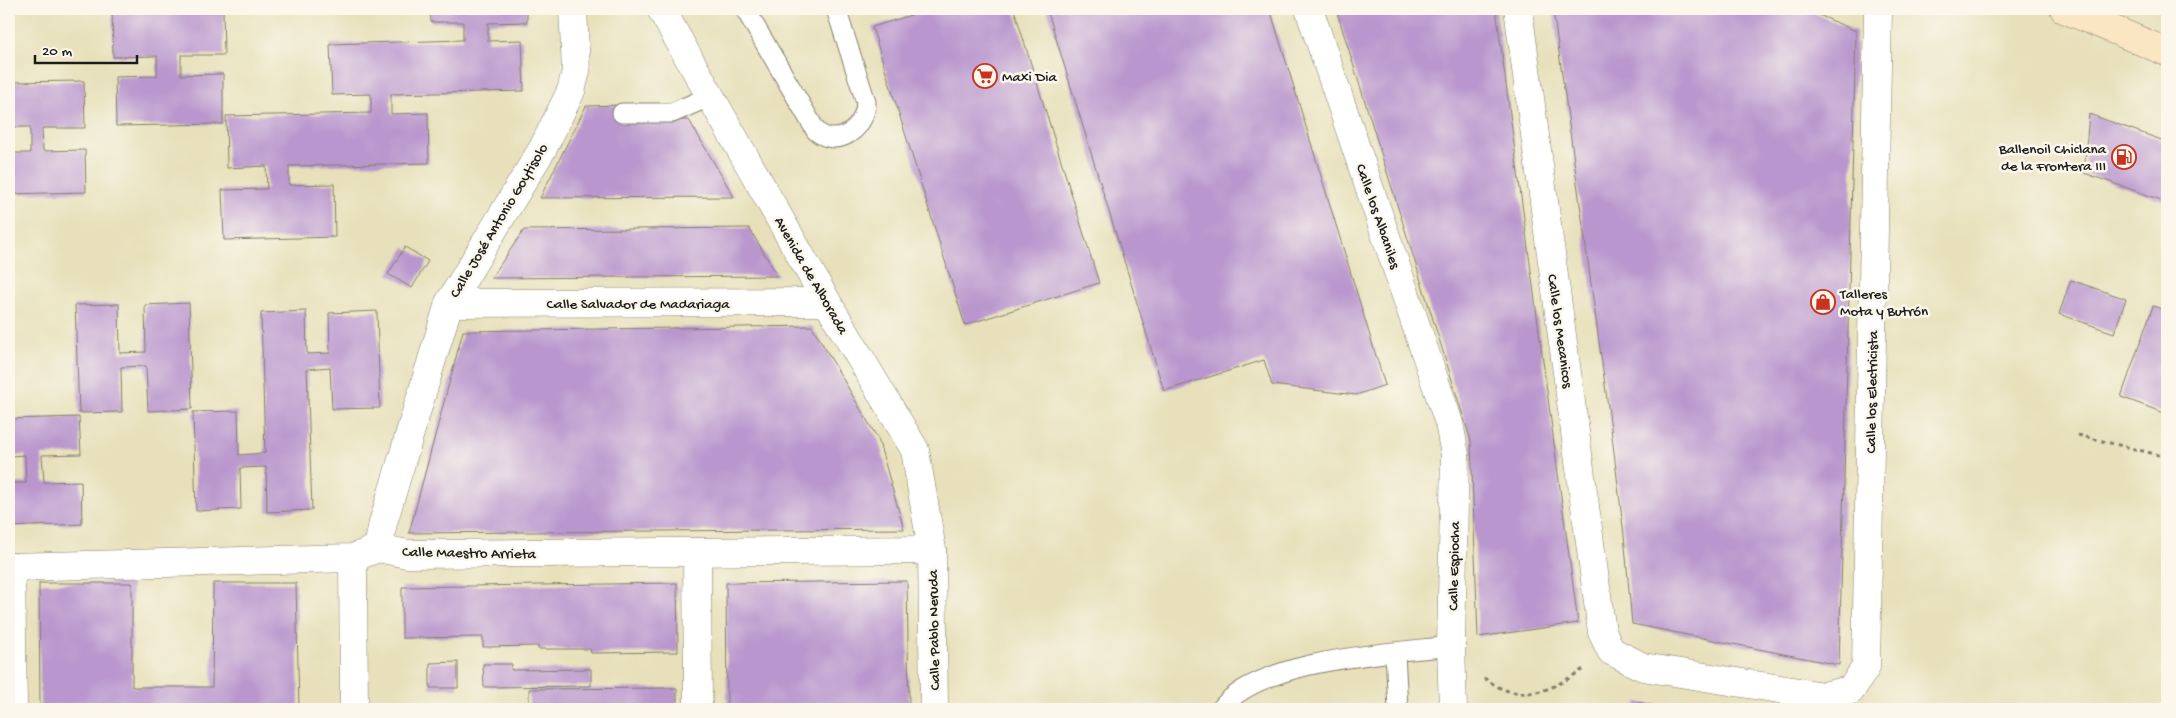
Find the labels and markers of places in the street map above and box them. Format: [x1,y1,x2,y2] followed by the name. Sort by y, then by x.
[972,63,998,89] supermarket icon: Maxi Dia
[1002,69,1057,87] place label: Maxi Dia
[1998,141,2107,176] place label: Ballenoil Chiclana de la Frontera III
[2111,144,2137,170] fuel station icon: Ballenoil Chiclana de la Frontera III
[1839,286,1928,321] place label: Talleres Mota y Butrón
[1810,289,1836,315] shop icon: Talleres Mota y Butrón

